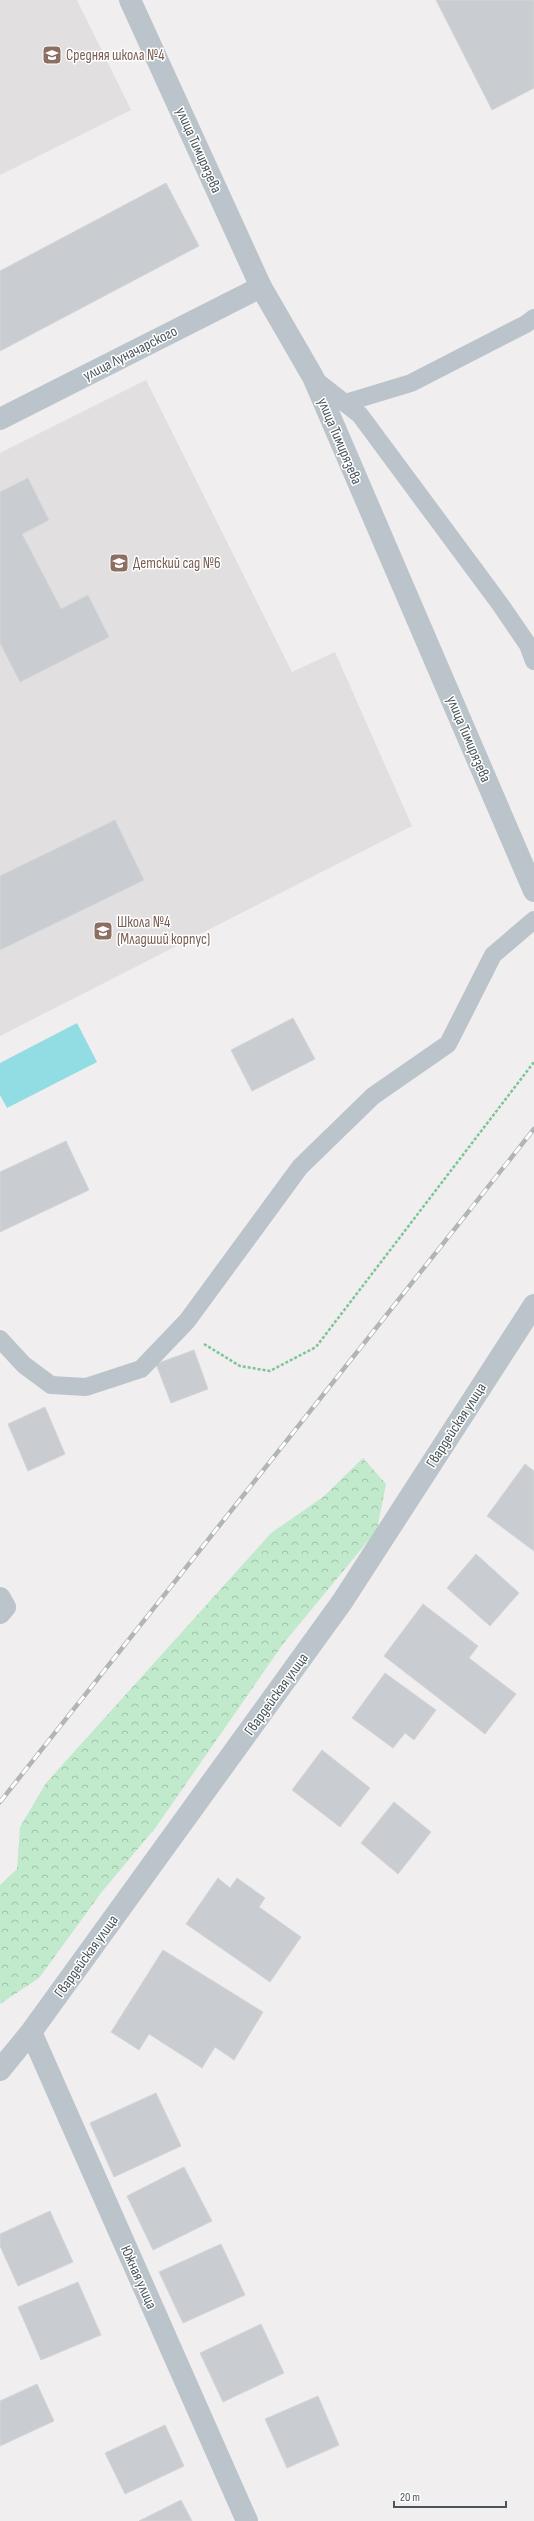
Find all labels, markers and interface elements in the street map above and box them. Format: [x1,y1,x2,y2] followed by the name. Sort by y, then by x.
[41,44,63,66] school or university icon: Средняя школа №4
[66,46,165,65] place label: Средняя школа №4
[171,104,226,196] street label: улица Тимирязева
[80,322,180,385] street label: улица Луначарского
[313,395,366,487] street label: улица Тимирязева
[108,552,130,574] school or university icon: Детский сад №6
[133,554,220,573] place label: Детский сад №6
[442,693,495,785] street label: улица Тимирязева
[117,913,210,949] place label: Школа №4 (Младший корпус)
[92,920,114,942] school or university icon: Школа №4 (Младший корпус)
[422,1379,491,1471] street label: Гвардейская улица
[240,1649,313,1739] street label: Гвардейская улица
[50,1911,123,2001] street label: Гвардейская улица
[116,2242,161,2312] street label: Южная улица
[394,2483,506,2509] scale bar
[400,2490,420,2505] text: 20 m

